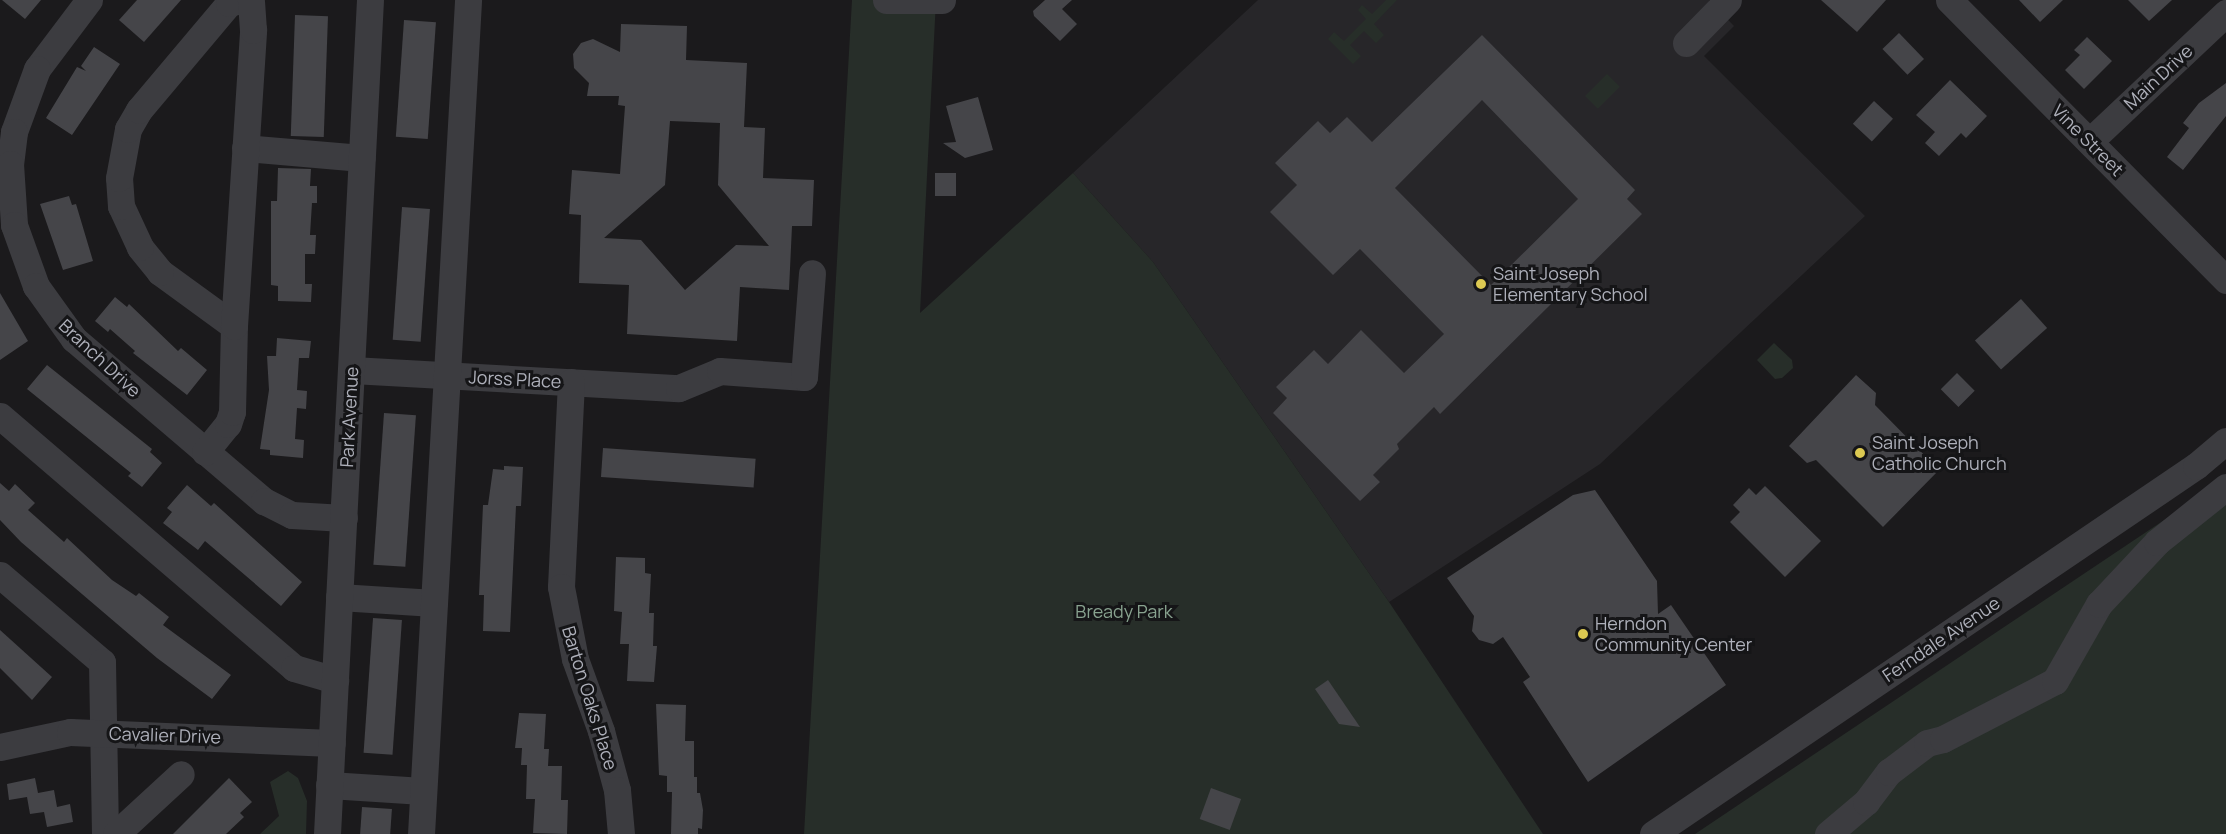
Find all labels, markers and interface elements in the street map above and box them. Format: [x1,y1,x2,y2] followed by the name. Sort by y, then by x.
[2119,40,2197,114] street label: Main Drive
[2048,100,2128,180] street label: Vine Street
[1493,263,1648,306] place label: Saint Joseph Elementary School
[1474,277,1488,291] marker: Saint Joseph Elementary School
[55,315,145,401] street label: Branch Drive
[336,366,362,468] street label: Park Avenue
[468,366,562,392] street label: Jorss Place
[1872,432,2007,474] place label: Saint Joseph Catholic Church
[1853,446,1867,460] marker: Saint Joseph Catholic Church
[1878,592,2004,686] street label: Ferndale Avenue
[1075,600,1173,622] park label: Bready Park
[1595,613,1752,656] place label: Herndon Community Center
[558,623,622,773] street label: Barton Oaks Place
[1576,627,1590,641] marker: Herndon Community Center
[109,722,221,748] street label: Cavalier Drive

